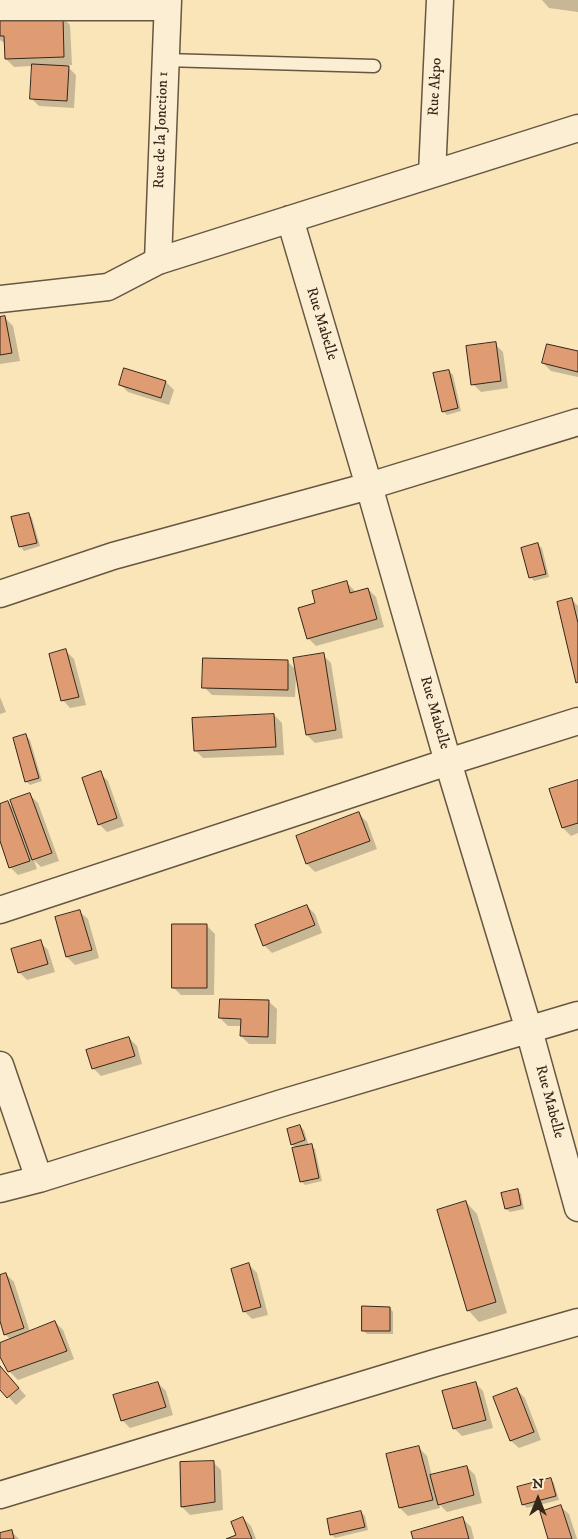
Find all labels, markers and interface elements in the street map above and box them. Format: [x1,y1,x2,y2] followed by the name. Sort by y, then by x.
[425,57,447,117] street label: Rue Akpo
[151,71,173,189] street label: Rue de la Jonction 1
[301,285,341,363] street label: Rue Mabelle
[415,674,453,752] street label: Rue Mabelle
[531,1063,567,1141] street label: Rue Mabelle
[513,1474,563,1524] north arrow
[532,1475,544,1493] text: N

